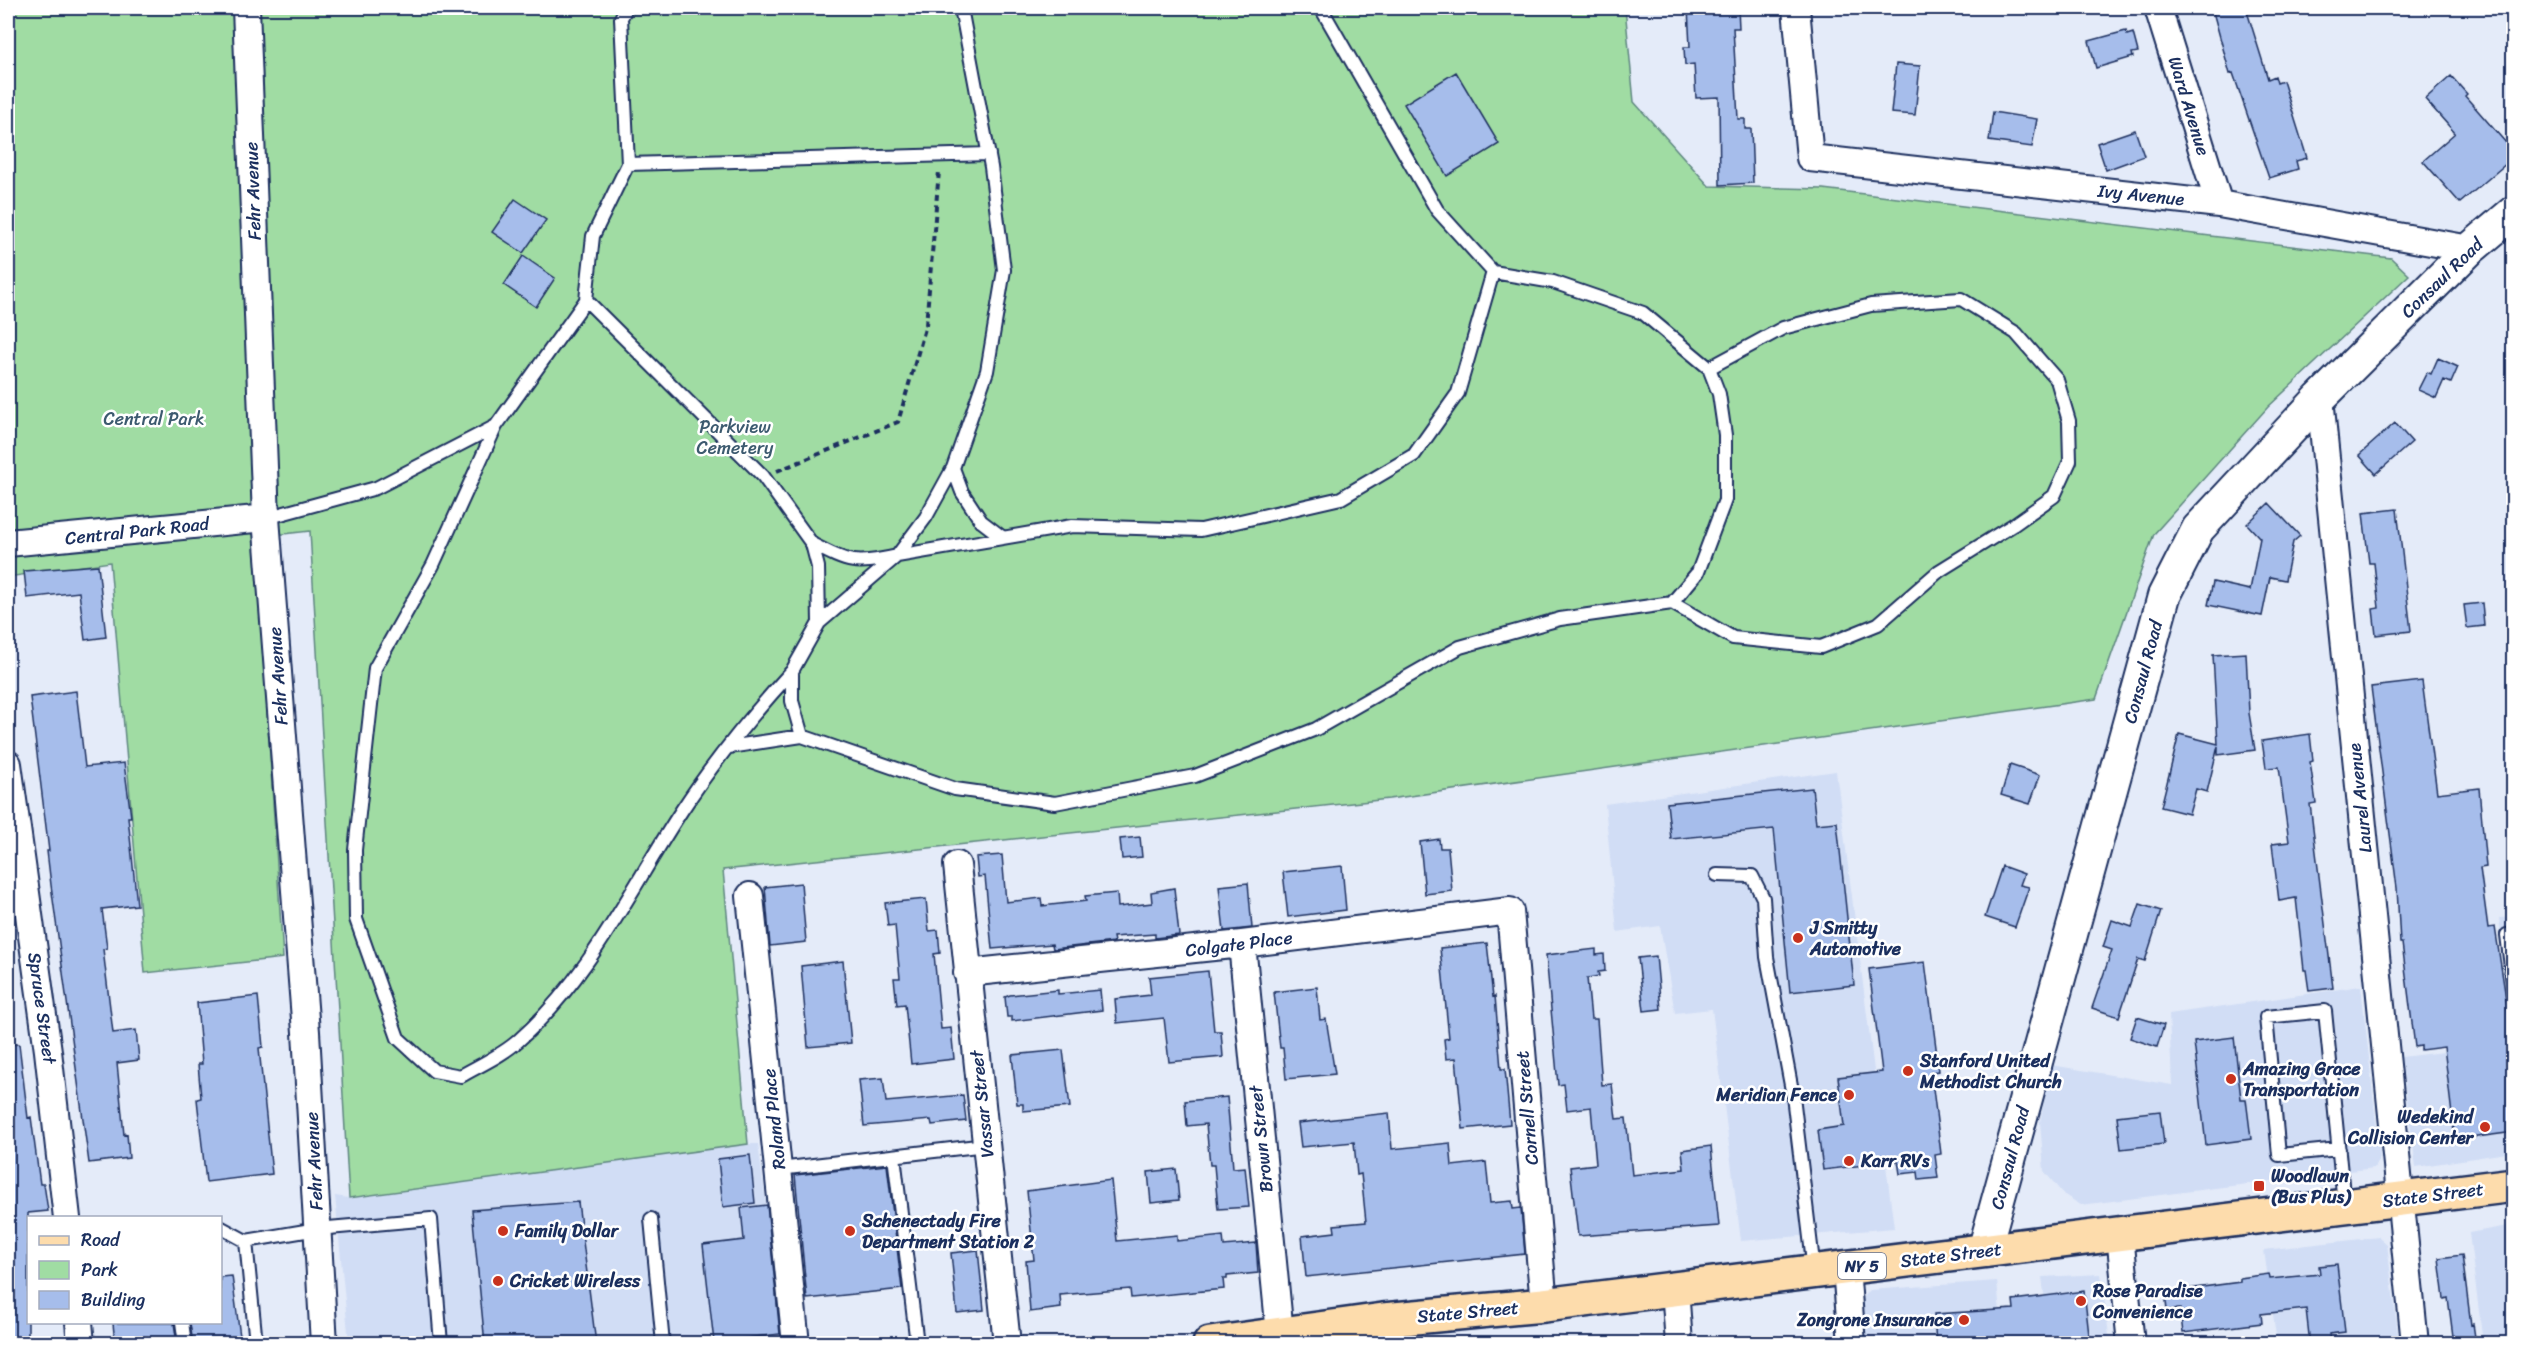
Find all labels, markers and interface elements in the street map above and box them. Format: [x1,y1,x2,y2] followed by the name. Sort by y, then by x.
[2159,52,2219,160] street label: Ward Avenue
[235,141,271,241] street label: Fehr Avenue
[2095,174,2186,215] street label: Ivy Avenue
[2393,229,2492,326] street label: Consaul Road
[103,403,205,435] park label: Central Park
[697,411,774,464] park label: Parkview Cemetery
[63,507,212,554] street label: Central Park Road
[2114,615,2172,727] street label: Consaul Road
[259,626,297,726] street label: Fehr Avenue
[2338,741,2382,855] street label: Laurel Avenue
[1809,912,1902,965] place label: J Smitty Automotive
[1184,922,1294,966] street label: Colgate Place
[1791,931,1805,945] marker: J Smitty Automotive
[18,950,66,1067] street label: Spruce Street
[1919,1045,2062,1098] place label: Stanford United Methodist Church
[960,1048,1004,1159] street label: Vassar Street
[1506,1049,1548,1166] street label: Cornell Street
[2242,1053,2361,1106] place label: Amazing Grace Transportation
[1901,1064,1915,1078] marker: Stanford United Methodist Church
[753,1067,795,1171] street label: Roland Place
[2224,1072,2238,1086] marker: Amazing Grace Transportation
[1715,1079,1837,1111] place label: Meridian Fence
[1239,1083,1283,1194] street label: Brown Street
[1842,1088,1856,1102] marker: Meridian Fence
[1981,1101,2039,1213] street label: Consaul Road
[2347,1101,2475,1154] place label: Wedekind Collision Center
[295,1111,333,1211] street label: Fehr Avenue
[2478,1120,2492,1134] marker: Wedekind Collision Center
[1860,1145,1930,1177] place label: Karr RVs
[1842,1154,1856,1168] marker: Karr RVs
[2271,1160,2352,1213] place label: Woodlawn (Bus Plus)
[2381,1173,2486,1217] street label: State Street
[2252,1179,2266,1193] marker: Woodlawn (Bus Plus)
[861,1205,1035,1258] place label: Schenectady Fire Department Station 2
[514,1215,620,1247] place label: Family Dollar
[27,1216,222,1324] legend
[81,1224,121,1256] text: Road
[496,1224,510,1238] marker: Family Dollar
[843,1224,857,1238] marker: Schenectady Fire Department Station 2
[1899,1233,2004,1277] street label: State Street
[1838,1253,1886,1279] road number: NY 5
[81,1254,118,1286] text: Park
[509,1265,641,1297] place label: Cricket Wireless
[491,1274,505,1288] marker: Cricket Wireless
[2092,1275,2203,1328] place label: Rose Paradise Convenience
[81,1284,145,1316] text: Building
[1416,1292,1520,1332] street label: State Street
[2074,1294,2088,1308] marker: Rose Paradise Convenience
[1796,1304,1952,1336] place label: Zongrone Insurance
[1957,1313,1971,1327] marker: Zongrone Insurance

